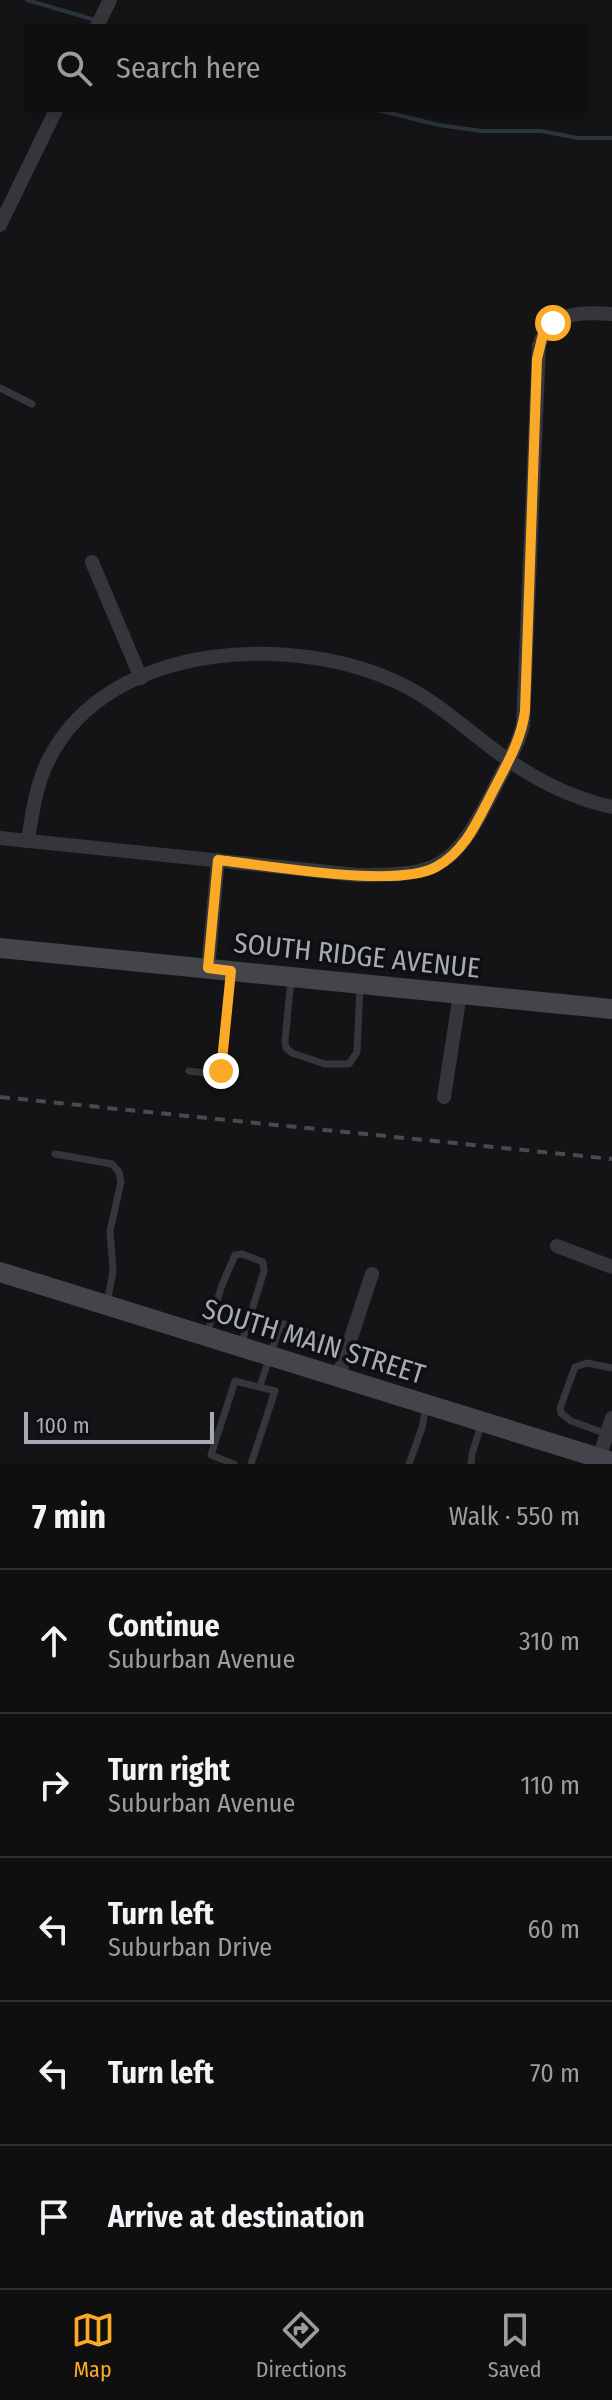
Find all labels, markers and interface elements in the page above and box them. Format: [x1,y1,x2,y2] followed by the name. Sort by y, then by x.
[24,24,588,112] search box
[52,46,96,90] icon: search
[116,50,261,86] text: Search here
[535,305,571,341] route start
[232,926,482,985] street label: SOUTH RIDGE AVENUE
[203,1053,239,1089] route end
[199,1292,429,1391] street label: SOUTH MAIN STREET
[24,1408,214,1444] scale bar
[36,1412,90,1439] text: 100 m
[32,1496,106,1537] text: 7 min
[449,1501,580,1532] text: Walk · 550 m
[108,1608,220,1644] text: Continue
[32,1619,76,1663] icon: ahead
[519,1626,580,1657] text: 310 m
[108,1644,295,1675] text: Suburban Avenue
[108,1752,230,1788] text: Turn right
[32,1763,76,1807] icon: right
[520,1770,580,1801] text: 110 m
[108,1788,295,1819] text: Suburban Avenue
[108,1896,214,1932] text: Turn left
[32,1907,76,1951] icon: left
[527,1914,580,1945] text: 60 m
[108,1932,272,1963] text: Suburban Drive
[32,2051,76,2095] icon: left
[108,2055,214,2091] text: Turn left
[530,2058,580,2089] text: 70 m
[32,2195,76,2239] icon: arrive
[108,2199,365,2235] text: Arrive at destination
[71,2308,115,2383] tab: Map
[256,2308,347,2383] tab: Directions
[488,2308,541,2383] tab: Saved

